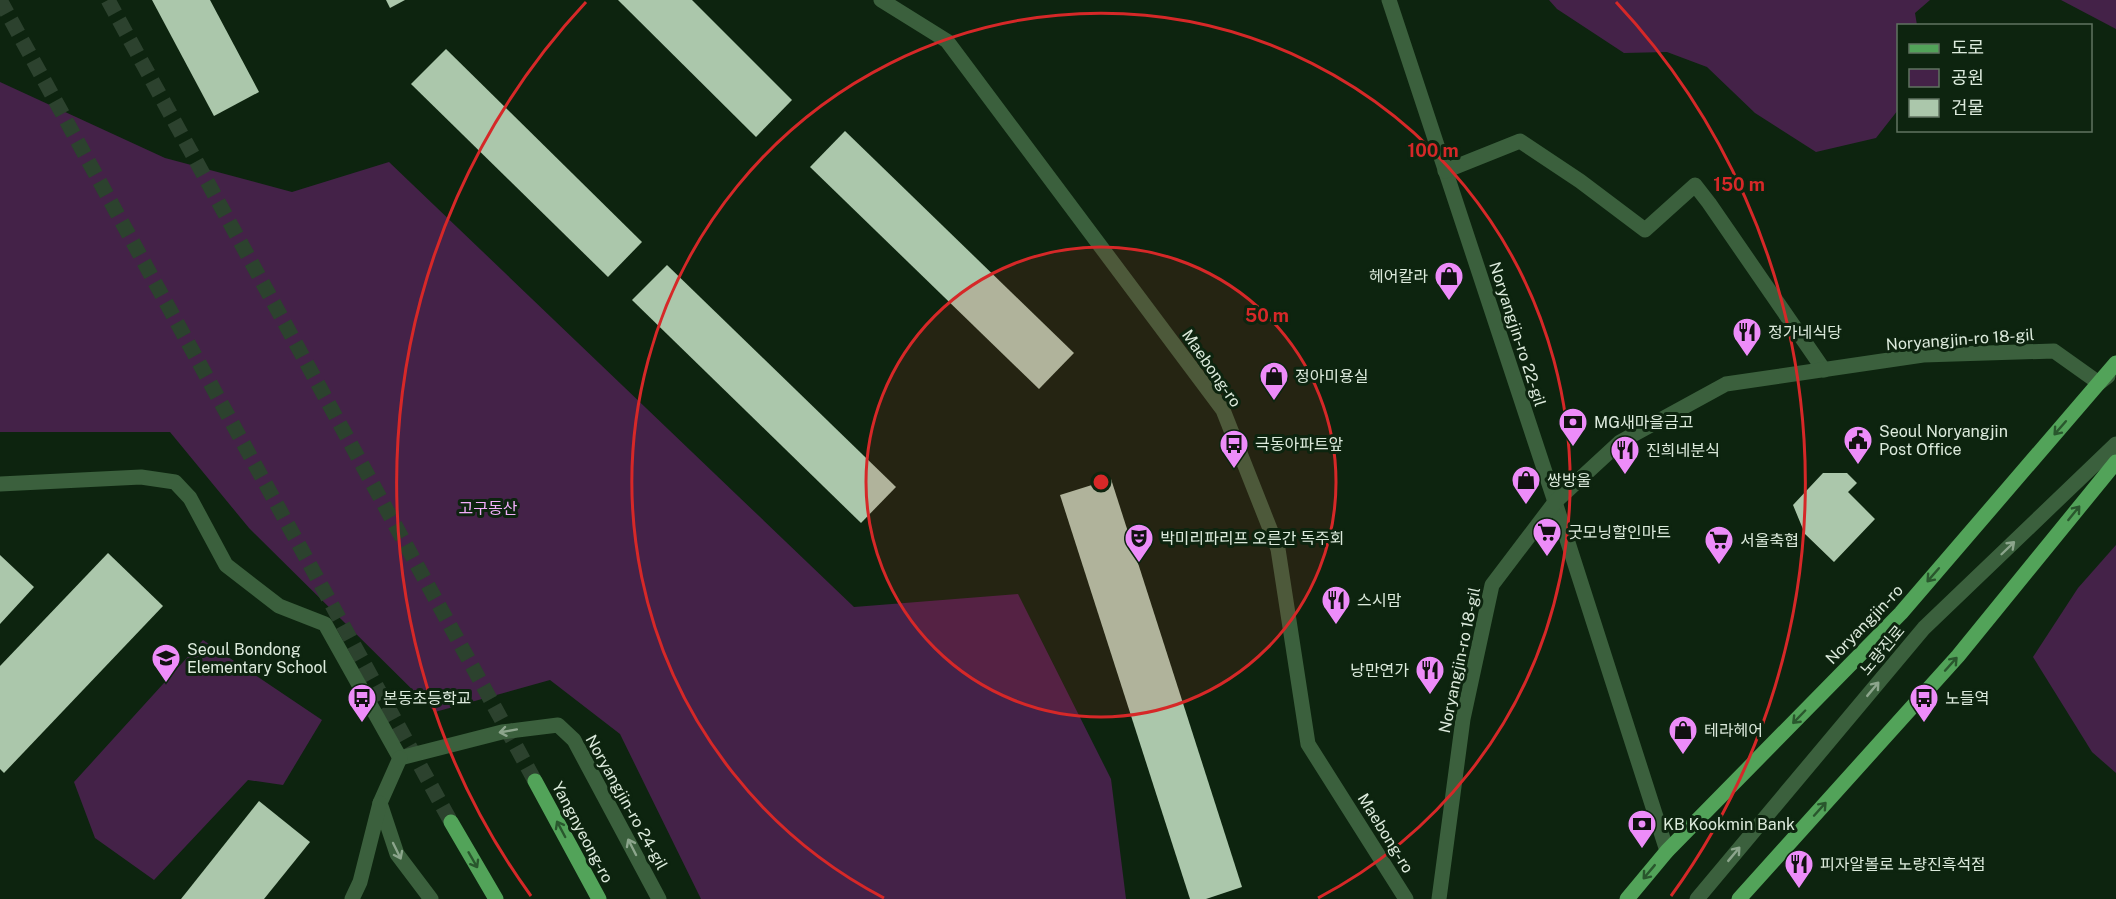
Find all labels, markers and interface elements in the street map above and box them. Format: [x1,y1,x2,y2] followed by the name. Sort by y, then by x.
[1897,24,2092,132] legend
[1951,37,1984,58] text: 도로
[1951,67,1984,88] text: 공원
[1951,97,1984,118] text: 건물
[1407,140,1459,161] text: 100 m
[1713,174,1765,195] text: 150 m
[1485,259,1550,409] street label: Noryangjin-ro 22-gil
[1433,260,1465,302] shop icon: 헤어칼라
[1369,267,1428,286] place label: 헤어칼라
[1245,305,1289,326] text: 50 m
[1731,316,1763,358] restaurant icon: 정가네식당
[1768,323,1842,342] place label: 정가네식당
[1885,325,2035,354] street label: Noryangjin-ro 18-gil
[1178,326,1245,411] street label: Maebong-ro
[1258,360,1290,402] shop icon: 정아미용실
[1295,367,1369,386] place label: 정아미용실
[1557,406,1589,448] bank icon: MG새마을금고
[1594,413,1694,432] place label: MG새마을금고
[2054,420,2067,436] one-way arrow
[1879,422,2008,459] place label: Seoul Noryangjin Post Office
[1842,424,1874,466] public building icon: Seoul Noryangjin Post Office
[1218,428,1250,470] bus stop icon: 극동아파트앞
[1609,434,1641,476] restaurant icon: 진희네분식
[1255,435,1344,454] place label: 극동아파트앞
[1646,441,1720,460] place label: 진희네분식
[1510,464,1542,506] shop icon: 쌍방울
[1547,471,1591,490] place label: 쌍방울
[1091,472,1111,492] centre of rings
[459,499,518,518] park label: 고구동산
[2068,505,2081,521] one-way arrow
[1531,516,1563,558] supermarket icon: 굿모닝할인마트
[1123,522,1155,564] theatre icon: 박미리파리프 오른간 독주회
[1568,523,1671,542] place label: 굿모닝할인마트
[1703,524,1735,566] supermarket icon: 서울축협
[1160,529,1344,548] place label: 박미리파리프 오른간 독주회
[1740,531,1799,550] place label: 서울축협
[2000,541,2015,555] one-way arrow
[1926,567,1940,582] one-way arrow
[1822,581,1907,668] street label: Noryangjin-ro
[1320,584,1352,626] restaurant icon: 스시맘
[1435,585,1484,735] street label: Noryangjin-ro 18-gil
[1357,591,1401,610] place label: 스시맘
[1856,621,1909,679] street label: 노량진로
[187,640,328,677] place label: Seoul Bondong Elementary School
[150,642,182,684] school or university icon: Seoul Bondong Elementary School
[1414,654,1446,696] restaurant icon: 낭만연가
[1944,657,1958,672] one-way arrow
[1350,661,1409,680] place label: 낭만연가
[1867,681,1880,697] one-way arrow
[346,682,378,724] bus stop icon: 본동초등학교
[1908,682,1940,724] bus stop icon: 노들역
[383,689,471,708] place label: 본동초등학교
[1945,689,1989,708] place label: 노들역
[1791,709,1806,724] one-way arrow
[1667,714,1699,756] shop icon: 테라헤어
[1704,721,1763,740] place label: 테라헤어
[498,726,518,737] one-way arrow
[582,731,672,873] street label: Noryangjin-ro 24-gil
[548,778,617,886] street label: Yangnyeong-ro
[1354,790,1418,877] street label: Maebong-ro
[1813,802,1827,817] one-way arrow
[1626,808,1658,850] bank icon: KB Kookmin Bank
[1663,815,1795,834] place label: KB Kookmin Bank
[555,821,567,838] one-way arrow
[626,838,638,856] one-way arrow
[392,841,404,859] one-way arrow
[1728,846,1741,862] one-way arrow
[1783,848,1815,890] restaurant icon: 피자알볼로 노량진흑석점
[468,851,480,868] one-way arrow
[1820,855,1986,874] place label: 피자알볼로 노량진흑석점
[1642,864,1656,879] one-way arrow

